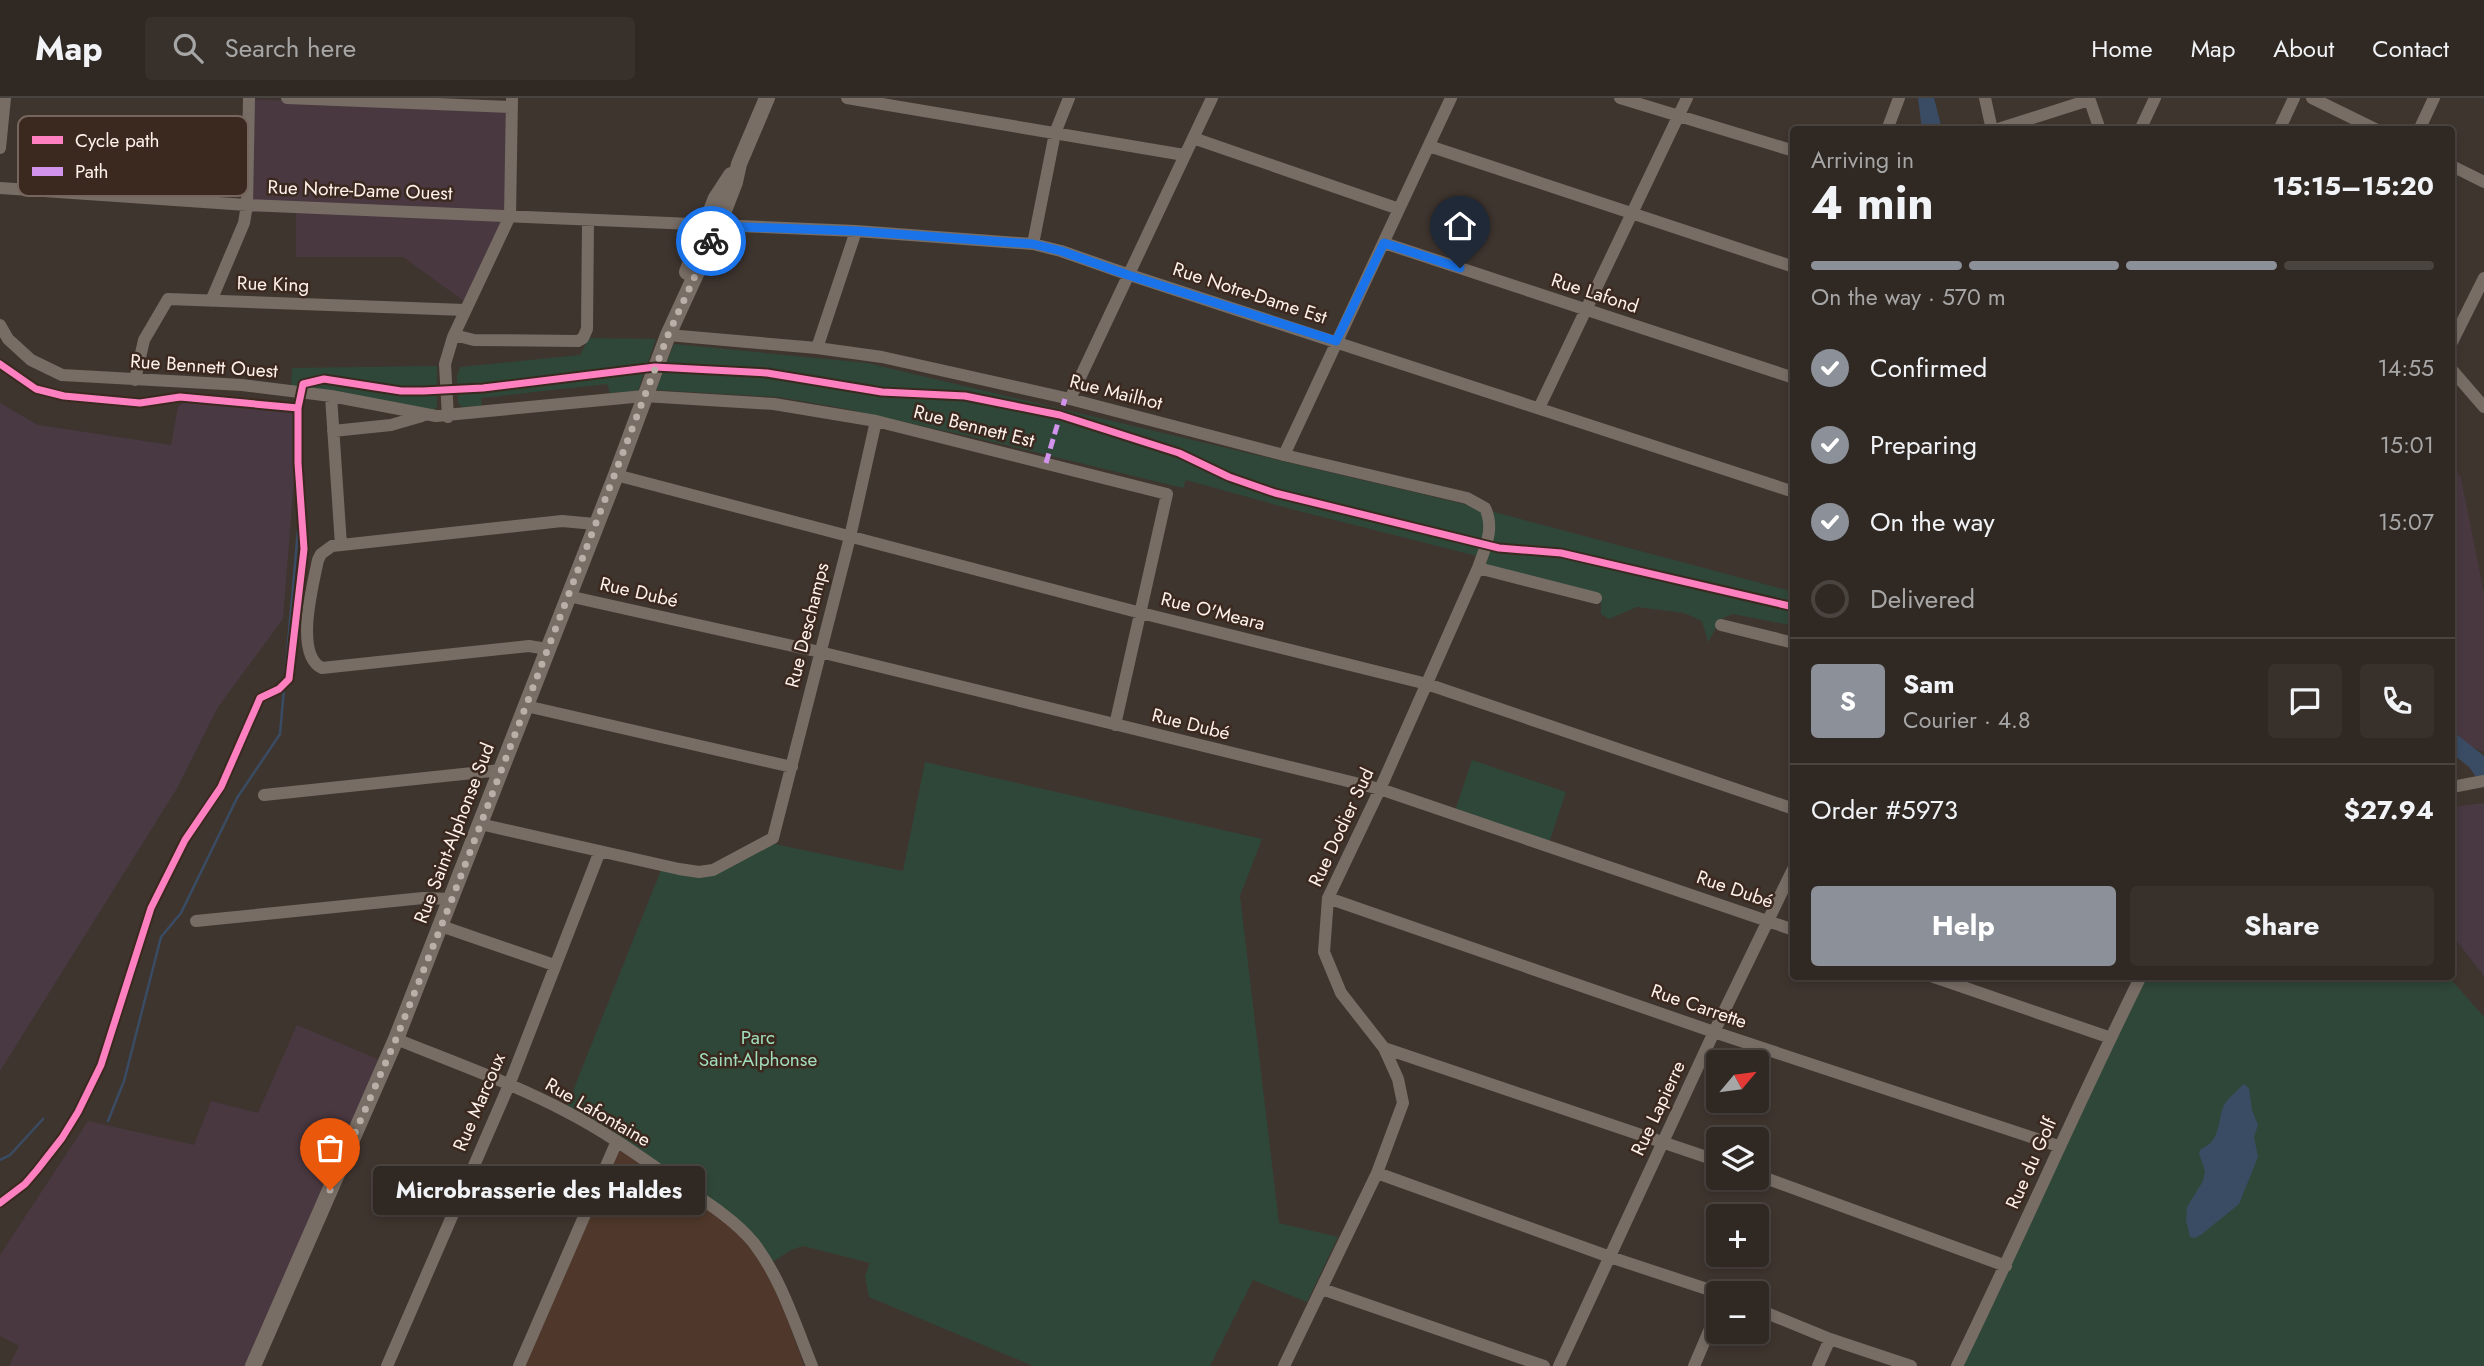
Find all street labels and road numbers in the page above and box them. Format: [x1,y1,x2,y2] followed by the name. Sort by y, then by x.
[267,173,453,207] street label: Rue Notre-Dame Ouest
[1169,255,1331,331] street label: Rue Notre-Dame Est
[1548,266,1642,320] street label: Rue Lafond
[236,269,310,299] street label: Rue King
[129,347,279,385] street label: Rue Bennett Ouest
[1067,367,1166,417] street label: Rue Mailhot
[911,398,1038,454] street label: Rue Bennett Est
[778,559,836,690] street label: Rue Deschamps
[597,570,681,614] street label: Rue Dubé
[1158,585,1268,637] street label: Rue O'Meara
[1149,701,1233,747] street label: Rue Dubé
[407,739,501,927] street label: Rue Saint-Alphonse Sud
[1302,763,1380,891] street label: Rue Dodier Sud
[1693,863,1777,915] street label: Rue Dubé
[1647,977,1751,1035] street label: Rue Carrette
[446,1049,512,1155] street label: Rue Marcoux
[1624,1056,1692,1160] street label: Rue Lapierre
[540,1071,656,1153] street label: Rue Lafontaine
[1999,1112,2063,1213] street label: Rue du Golf

